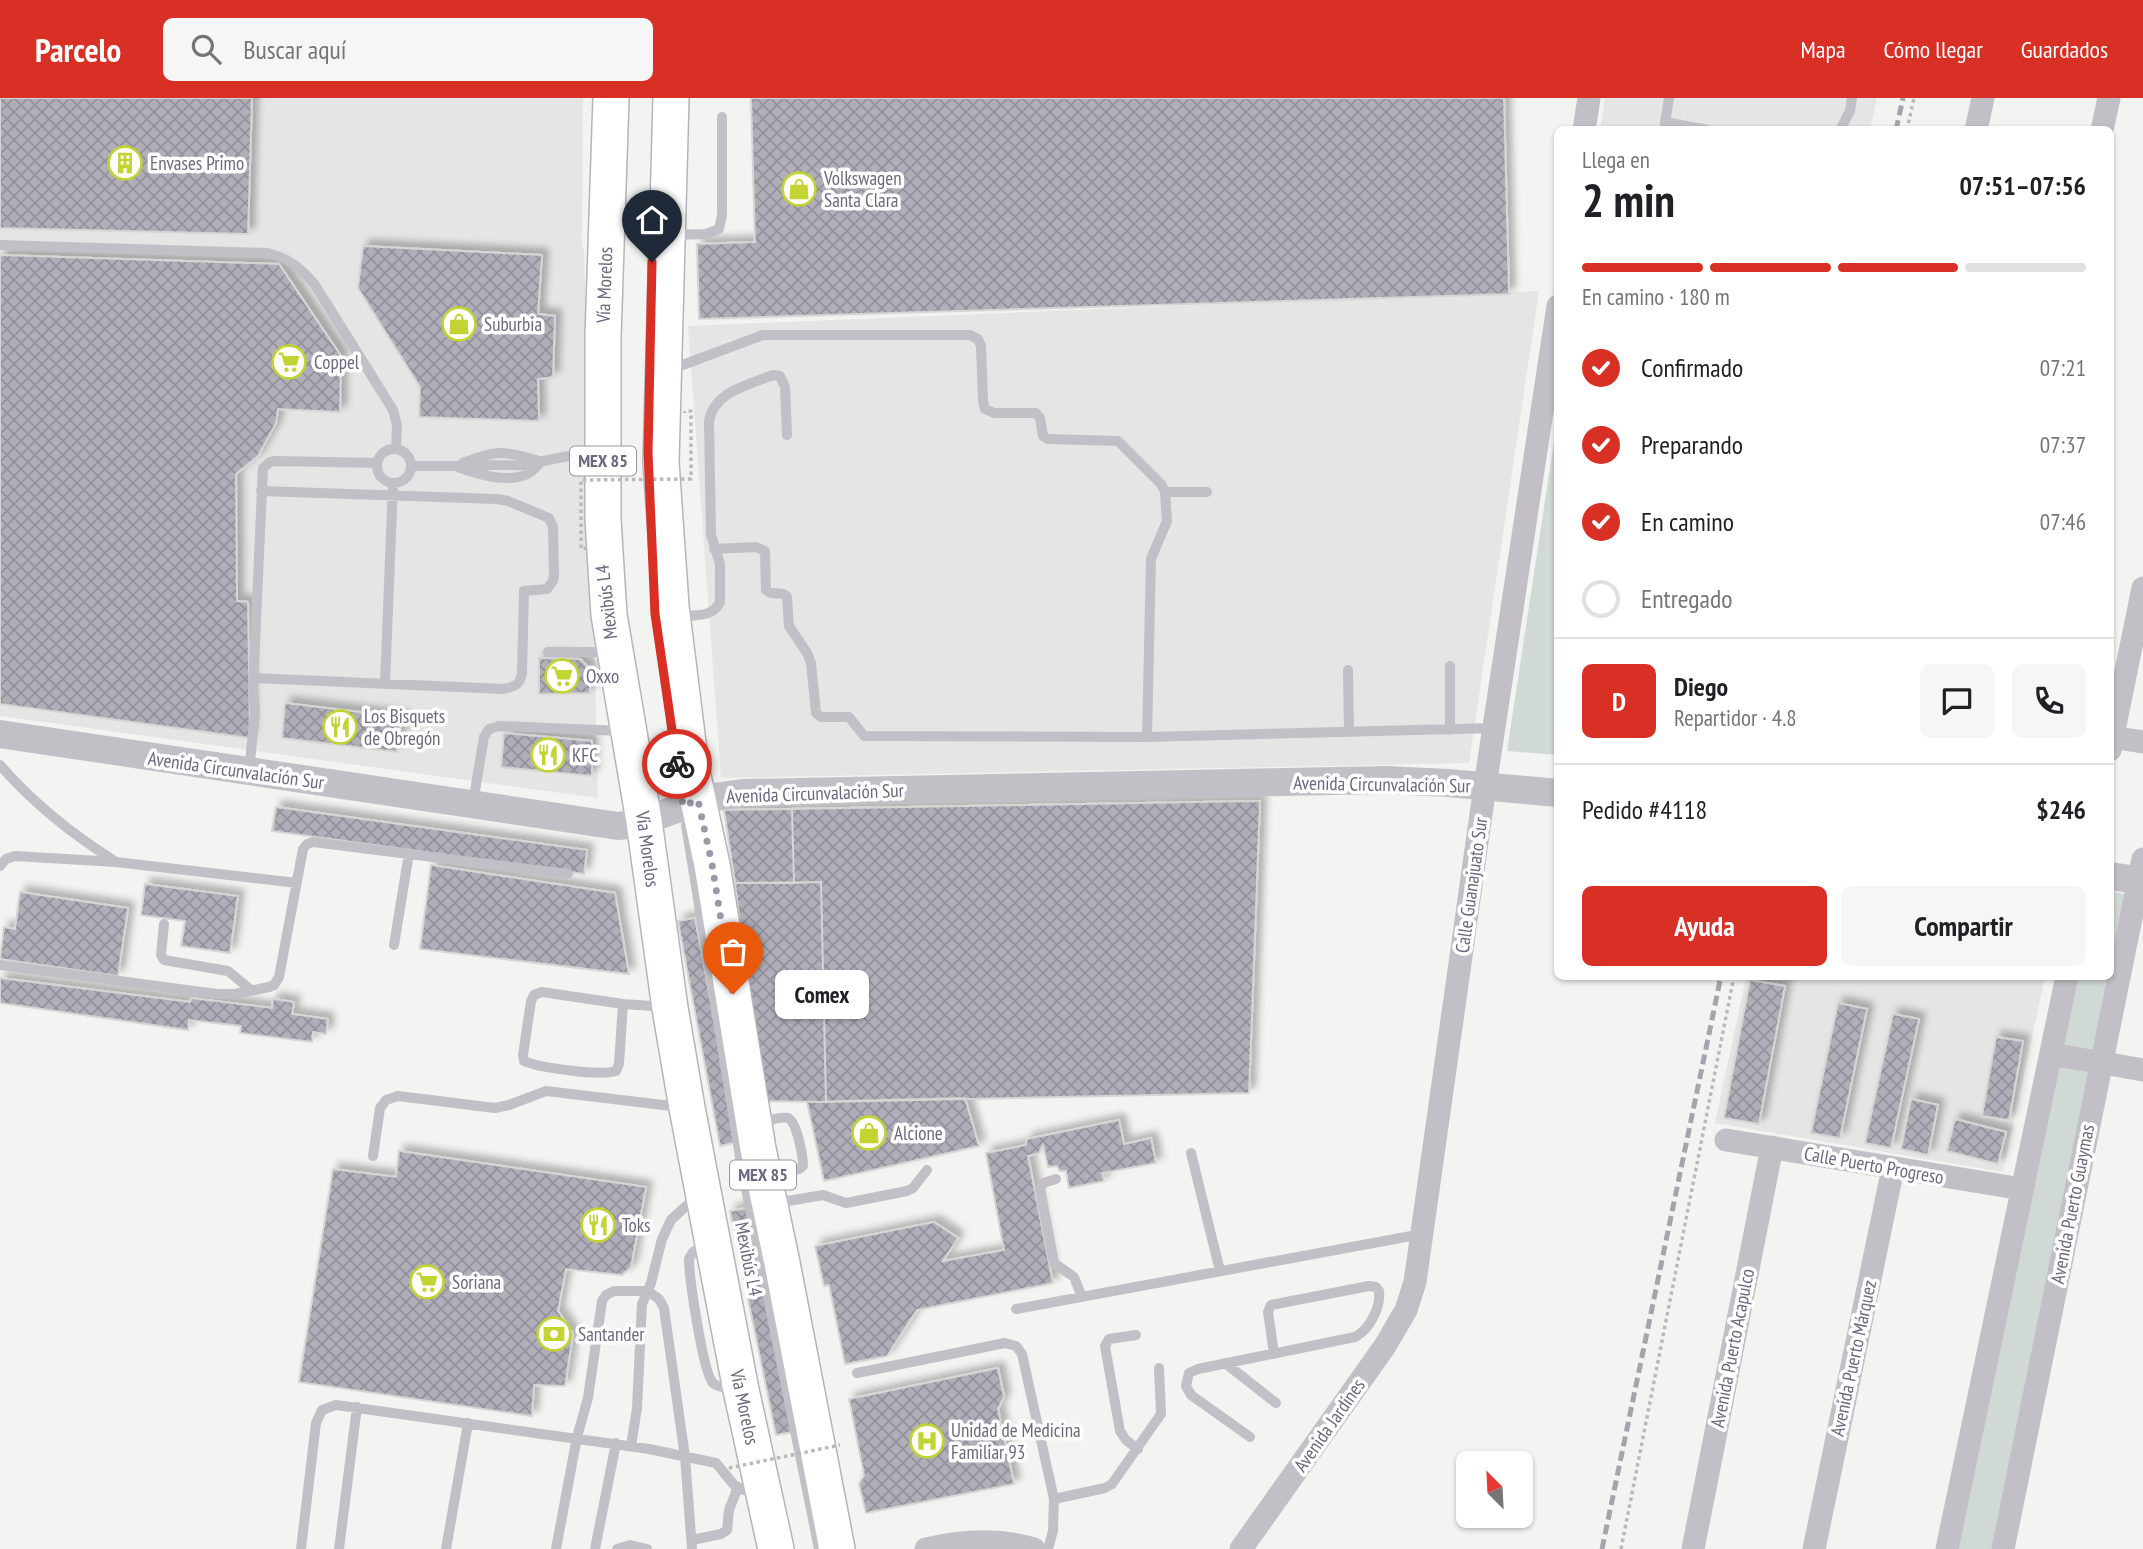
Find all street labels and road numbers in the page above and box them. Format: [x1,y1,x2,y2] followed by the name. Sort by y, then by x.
[591,246,617,325] street label: Vía Morelos
[570,446,636,475] road number: MEX 85
[589,563,622,641] street label: Mexibús L4
[147,746,326,794] street label: Avenida Circunvalación Sur
[1293,770,1472,798] street label: Avenida Circunvalación Sur
[726,778,905,808] street label: Avenida Circunvalación Sur
[631,809,665,888] street label: Vía Morelos
[1450,815,1493,954] street label: Calle Guanajuato Sur
[2045,1122,2099,1286] street label: Avenida Puerto Guaymas
[1802,1141,1946,1189] street label: Calle Puerto Progreso
[730,1160,796,1190] road number: MEX 85
[730,1220,768,1299] street label: Mexibús L4
[1705,1267,1759,1429] street label: Avenida Puerto Acapulco
[1825,1278,1881,1438] street label: Avenida Puerto Márquez
[725,1366,765,1447] street label: Vía Morelos
[1288,1374,1370,1476] street label: Avenida Jardines

